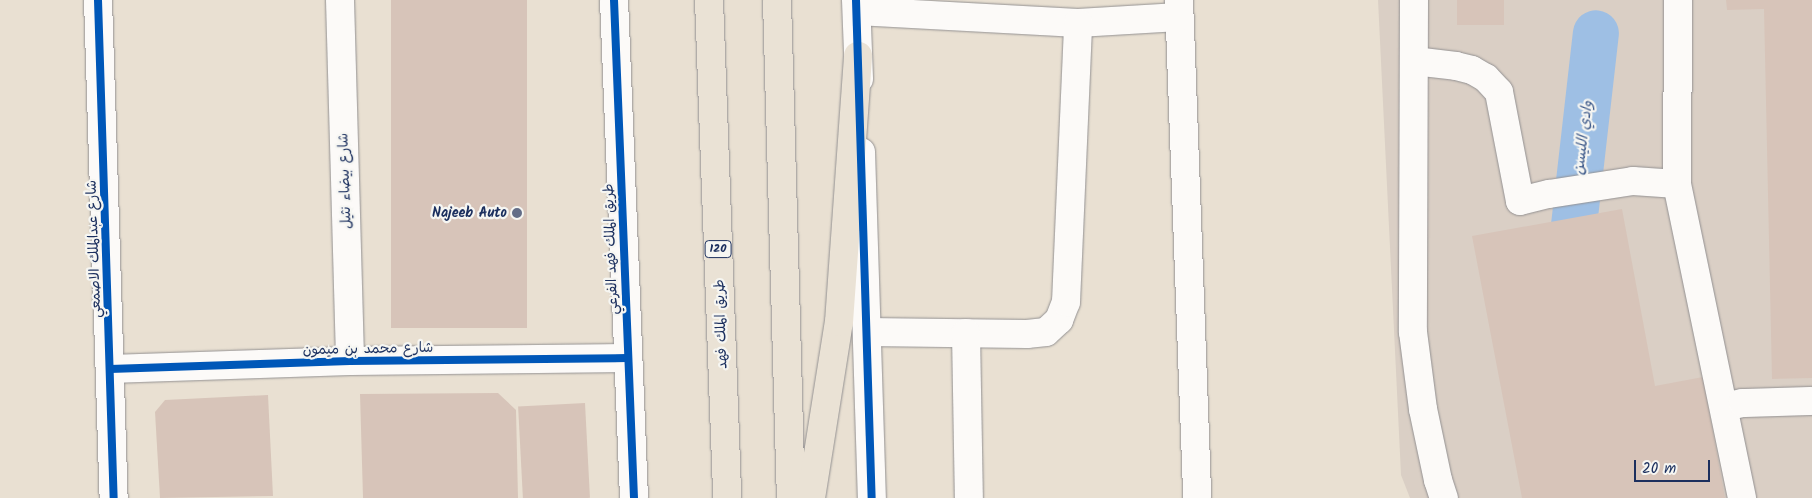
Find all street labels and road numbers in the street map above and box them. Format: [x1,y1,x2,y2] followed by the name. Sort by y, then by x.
[335,133,355,229] street label: شارع بيضاء نثيل
[83,180,105,318] street label: شارع عبدالملك الاصمعي
[600,183,622,315] street label: طريق الملك فهد الفرعي
[704,240,732,258] road number: 120
[711,279,731,369] street label: طريق الملك فهد
[303,339,433,359] street label: شارع محمد بن ميمون

